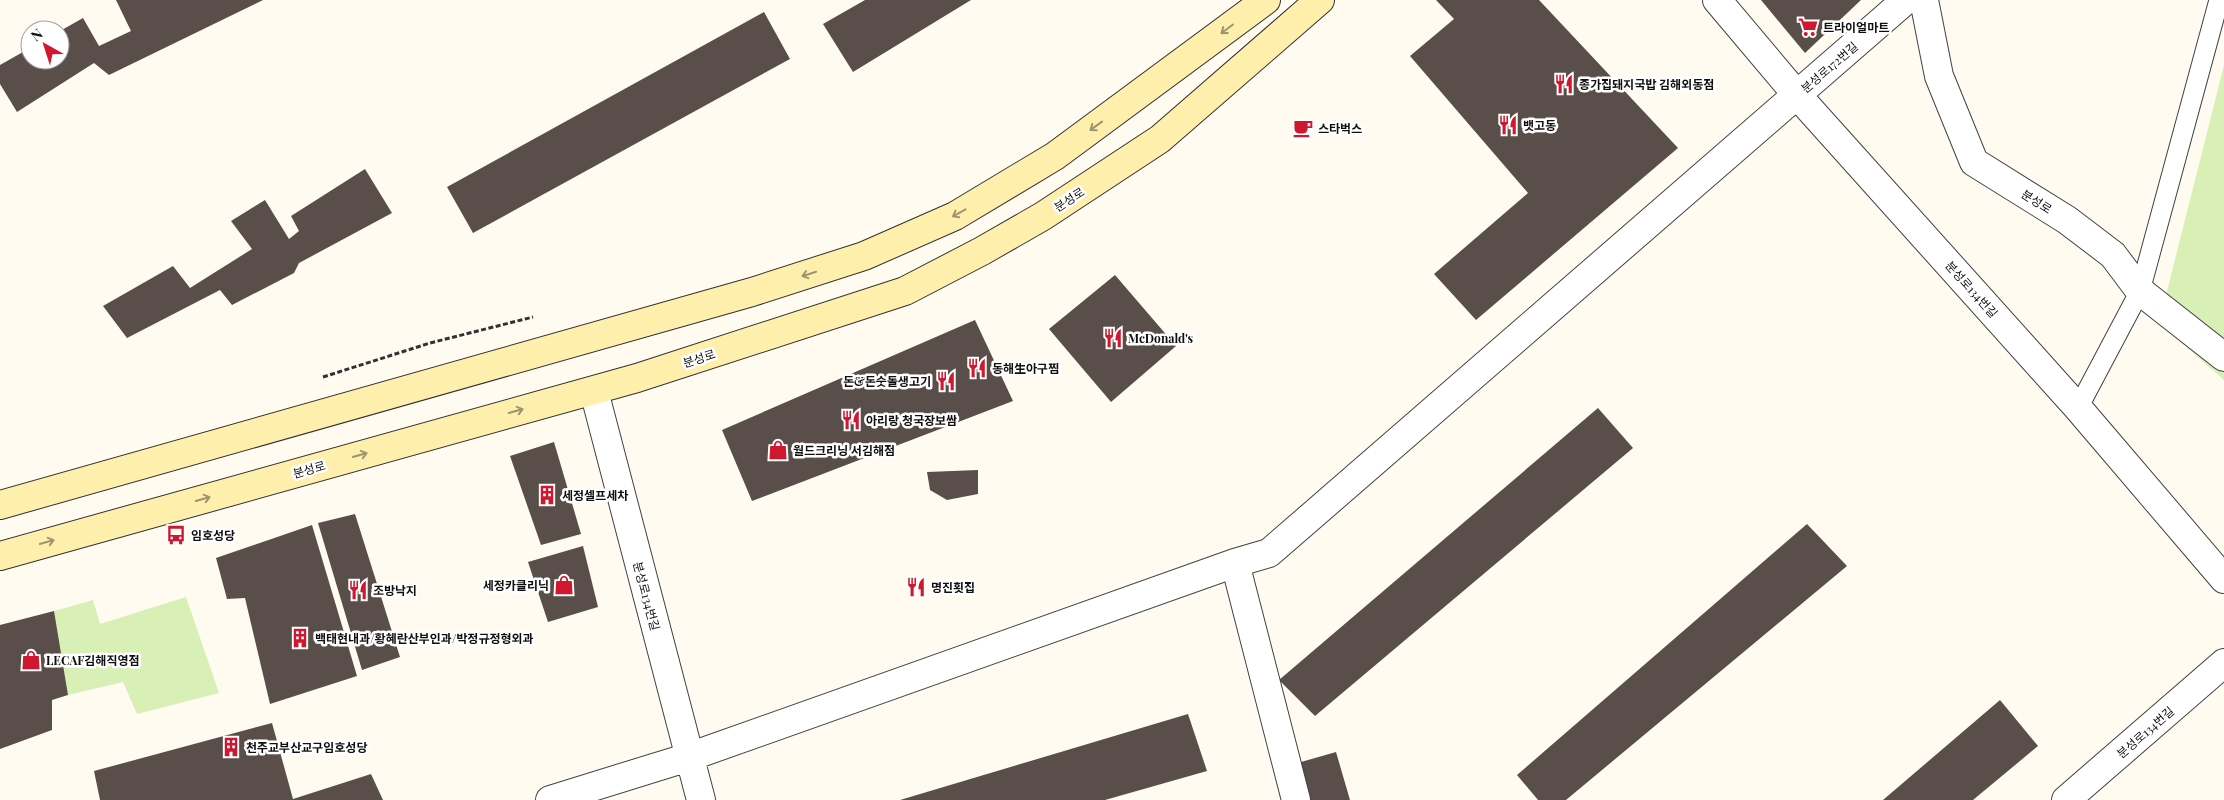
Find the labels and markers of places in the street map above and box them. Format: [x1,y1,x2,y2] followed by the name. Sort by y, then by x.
[1797,16,1819,38] supermarket icon: 트라이얼마트
[1823,19,1889,35] place label: 트라이얼마트
[1553,73,1575,95] restaurant icon: 종가집돼지국밥 김해외동점
[1579,76,1714,92] place label: 종가집돼지국밥 김해외동점
[1497,114,1519,136] restaurant icon: 뱃고동
[1292,117,1314,139] cafe icon: 스타벅스
[1523,117,1556,133] place label: 뱃고동
[1318,120,1362,136] place label: 스타벅스
[1102,327,1124,349] restaurant icon: McDonald's
[1128,330,1194,346] place label: McDonald's
[966,357,988,379] restaurant icon: 동해生아구찜
[992,360,1059,376] place label: 동해生아구찜
[935,370,957,392] restaurant icon: 돈&돈숫돌생고기
[843,373,931,389] place label: 돈&돈숫돌생고기
[840,409,862,431] restaurant icon: 아리랑 청국장보쌈
[866,412,957,428] place label: 아리랑 청국장보쌈
[767,439,789,461] shop icon: 월드크리닝 서김해점
[793,442,895,458] place label: 월드크리닝 서김해점
[536,484,558,506] building icon: 세정셀프세차
[562,487,628,503] place label: 세정셀프세차
[165,524,187,546] bus stop icon: 임호성당
[191,527,235,543] place label: 임호성당
[553,574,575,596] shop icon: 세정카클리닉
[905,576,927,598] restaurant icon: 명진횟집
[483,577,549,593] place label: 세정카클리닉
[347,579,369,601] restaurant icon: 조방낙지
[931,579,975,595] place label: 명진횟집
[373,582,417,598] place label: 조방낙지
[289,627,311,649] building icon: 백태현내과/황혜란산부인과/박정규정형외과
[315,630,534,646] place label: 백태현내과/황혜란산부인과/박정규정형외과
[20,649,42,671] shop icon: LECAF김해직영점
[46,652,139,668] place label: LECAF김해직영점
[220,736,242,758] building icon: 천주교부산교구임호성당
[246,739,367,755] place label: 천주교부산교구임호성당

